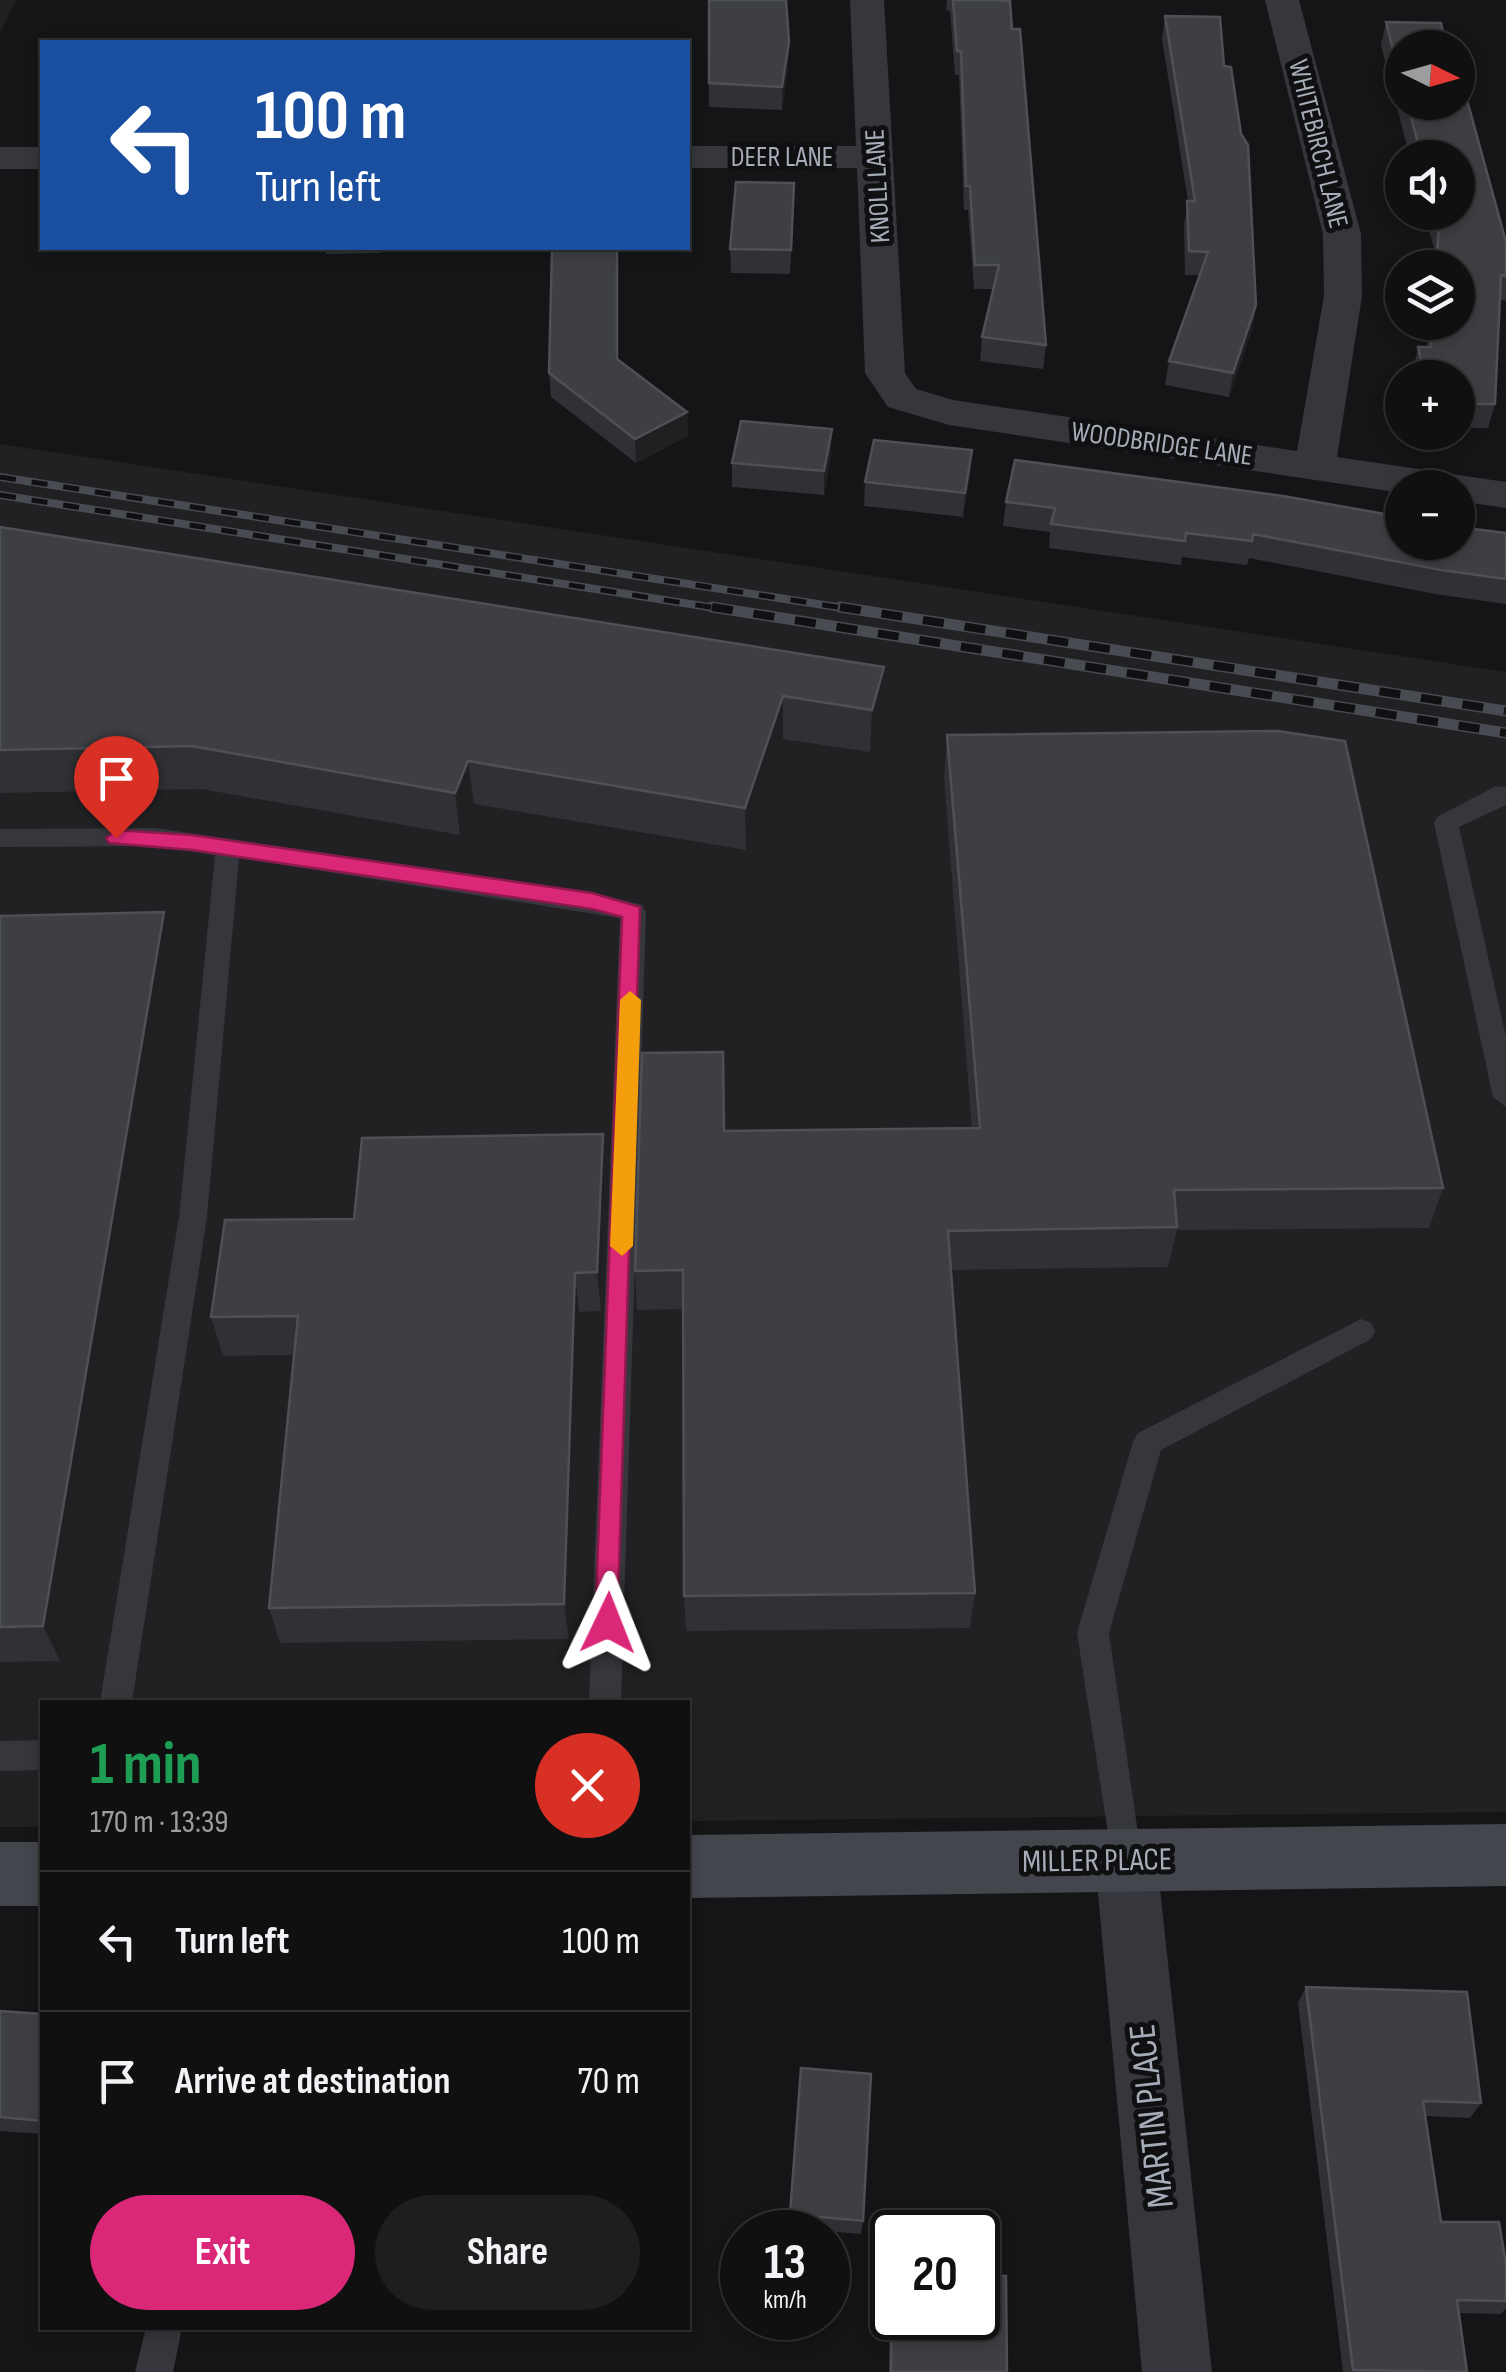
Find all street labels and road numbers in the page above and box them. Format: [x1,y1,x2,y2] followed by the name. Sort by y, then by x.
[1281,56,1355,232] street label: WHITEBIRCH LANE
[859,128,897,244] street label: KNOLL LANE
[731,141,833,174] street label: DEER LANE
[1069,415,1255,473] street label: WOODBRIDGE LANE
[1022,1840,1172,1882] street label: MILLER PLACE
[1120,2022,1184,2210] street label: MARTIN PLACE

